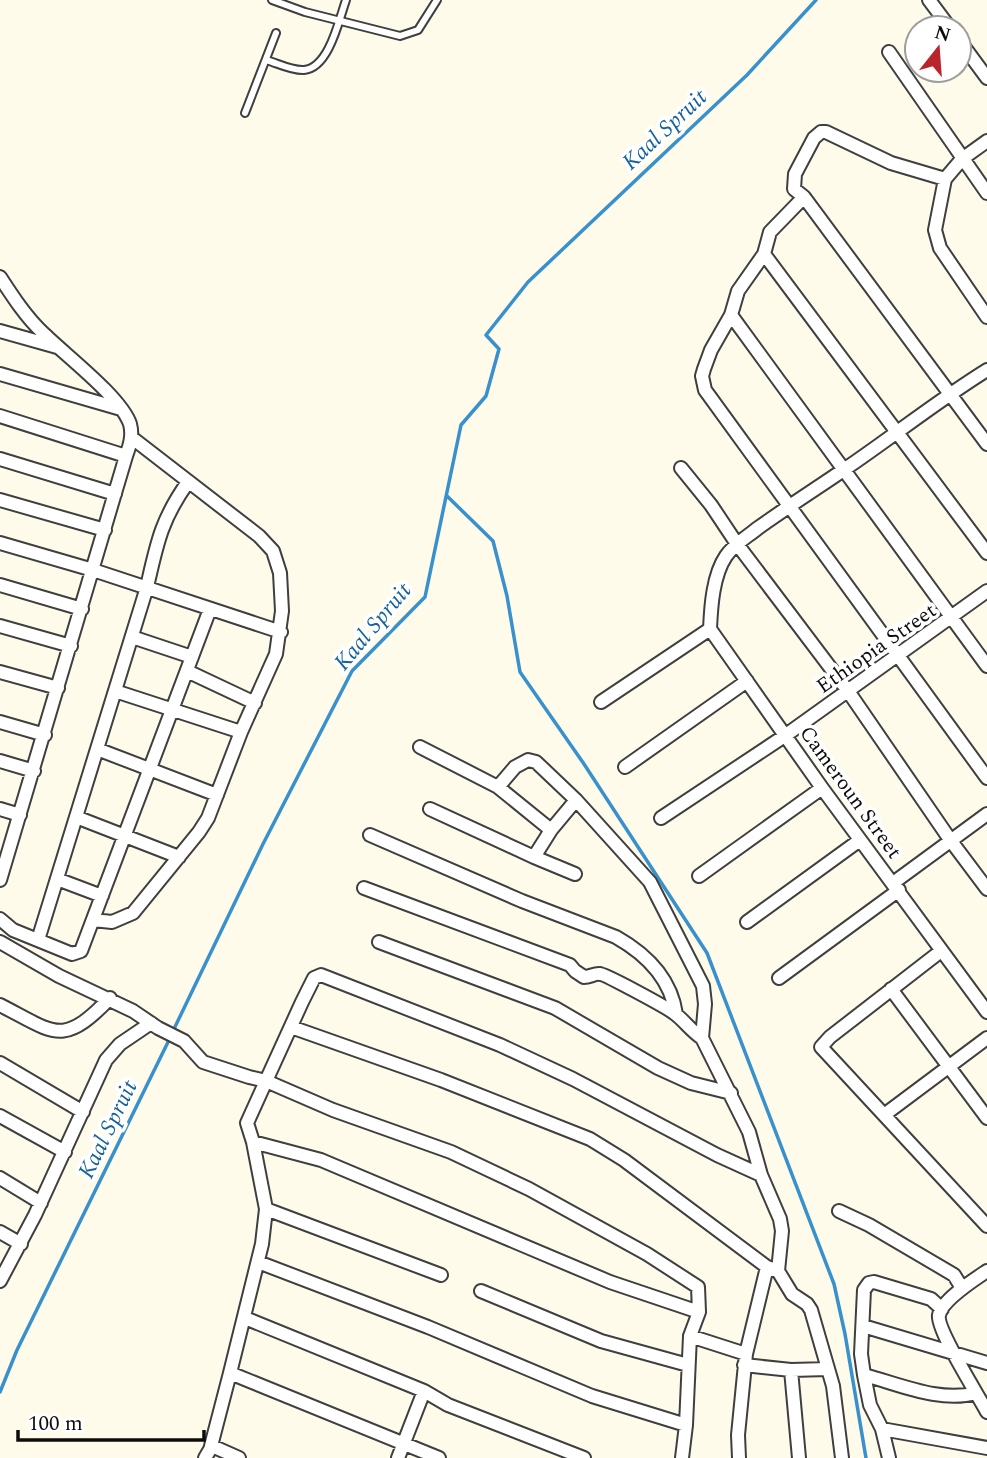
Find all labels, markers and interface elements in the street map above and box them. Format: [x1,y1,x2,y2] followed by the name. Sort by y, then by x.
[903,14,973,84] north arrow
[931,18,954,50] text: N
[614,81,716,179] water label: Kaal Spruit
[326,575,421,679] water label: Kaal Spruit
[810,595,943,702] street label: Ethiopia Street
[791,719,910,866] street label: Cameroun Street
[69,1074,148,1185] water label: Kaal Spruit
[18,1398,203,1442] scale bar
[28,1408,83,1440] text: 100 m

